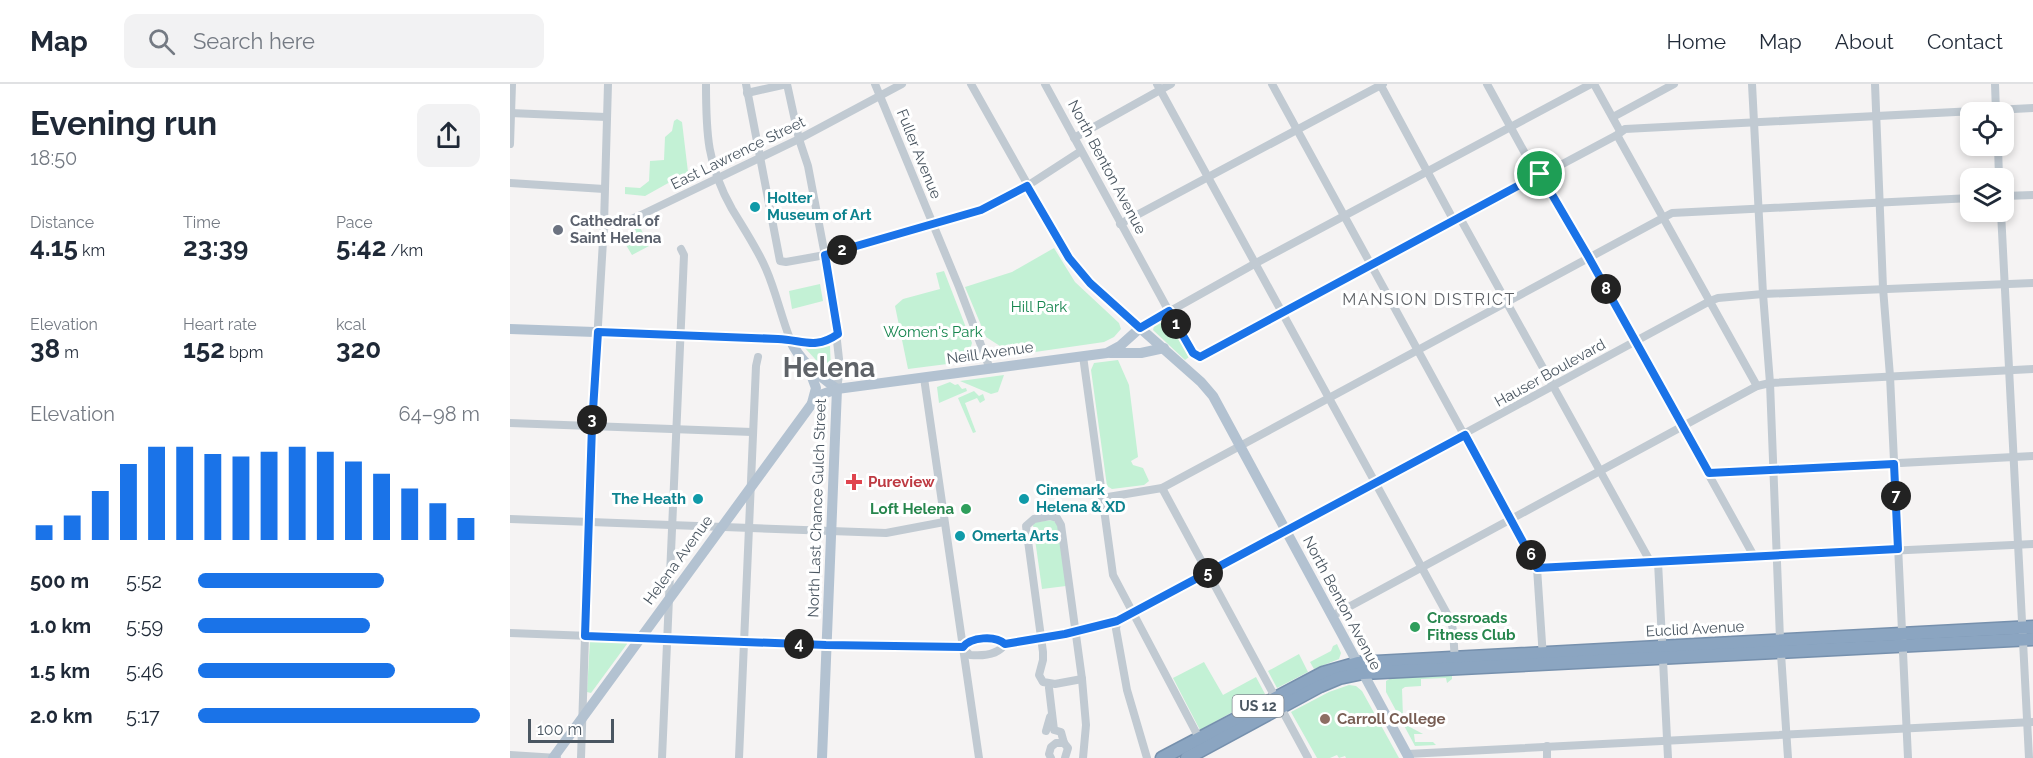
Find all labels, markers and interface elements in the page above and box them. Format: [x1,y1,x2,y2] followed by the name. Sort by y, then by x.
[124,14,544,68] search box
[30,25,88,58] text: Map
[145,25,178,58] icon: search
[193,28,315,54] text: Search here
[1667,29,1726,54] text: Home
[1759,29,1802,54] text: Map
[1835,29,1894,54] text: About
[1927,29,2003,54] text: Contact
[1064,97,1150,237] street label: North Benton Avenue
[1960,102,2014,222] map controls
[1960,102,2014,156] button: locate
[30,104,217,143] text: Evening run
[417,104,480,167] button: share
[893,107,945,202] street label: Fuller Avenue
[668,113,808,193] street label: East Lawrence Street
[30,146,77,170] text: 18:50
[1514,148,1565,199] pin
[1523,157,1556,190] icon: arrive
[1960,168,2014,222] button: layers
[767,189,872,224] place label: Holter Museum of Art
[748,200,762,214] marker: Holter Museum of Art
[570,212,662,247] place label: Cathedral of Saint Helena
[30,213,94,232] text: Distance
[183,213,220,232] text: Time
[336,213,373,232] text: Pace
[551,223,565,237] marker: Cathedral of Saint Helena
[30,232,78,262] text: 4.15
[183,232,248,262] text: 23:39
[336,232,386,262] text: 5:42
[827,235,857,265] pin: 2
[837,240,847,259] text: 2
[78,241,105,260] text: km
[386,241,423,260] text: /km
[1591,274,1621,304] pin: 8
[1601,279,1611,298] text: 8
[1342,290,1516,309] district label: MANSION DISTRICT
[1011,298,1067,316] park label: Hill Park
[1161,309,1191,339] pin: 1
[1172,314,1180,333] text: 1
[30,315,98,334] text: Elevation
[183,315,257,334] text: Heart rate
[336,315,366,334] text: kcal
[883,323,983,341] park label: Women's Park
[30,334,60,364] text: 38
[183,334,225,364] text: 152
[336,334,381,364] text: 320
[1492,335,1608,411] street label: Hauser Boulevard
[946,338,1035,368] street label: Neill Avenue
[60,343,79,362] text: m
[225,343,263,362] text: bpm
[783,352,875,383] district label: Helena
[804,398,830,618] street label: North Last Chance Gulch Street
[30,402,115,426] text: Elevation
[399,402,480,426] text: 64–98 m
[577,405,607,435] pin: 3
[588,410,596,429] text: 3
[845,473,863,491] marker: Pureview
[868,473,935,491] place label: Pureview
[1036,481,1126,516] place label: Cinemark Helena & XD
[1881,481,1911,511] pin: 7
[1892,486,1900,505] text: 7
[612,490,686,508] place label: The Heath
[691,492,705,506] marker: The Heath
[1017,492,1031,506] marker: Cinemark Helena & XD
[870,500,954,518] place label: Loft Helena
[959,502,973,516] marker: Loft Helena
[640,512,716,608] street label: Helena Avenue
[972,527,1059,545] place label: Omerta Arts
[953,529,967,543] marker: Omerta Arts
[1299,533,1385,673] street label: North Benton Avenue
[1516,540,1546,570] pin: 6
[1526,545,1536,564] text: 6
[1193,558,1223,588] pin: 5
[1204,563,1212,582] text: 5
[30,569,89,593] text: 500 m
[126,569,162,593] text: 5:52
[1427,609,1516,644] place label: Crossroads Fitness Club
[30,614,91,638] text: 1.0 km
[126,614,163,638] text: 5:59
[1645,617,1745,641] street label: Euclid Avenue
[1408,620,1422,634] marker: Crossroads Fitness Club
[784,629,814,659] pin: 4
[794,634,804,653] text: 4
[30,659,90,683] text: 1.5 km
[126,659,164,683] text: 5:46
[1232,695,1284,717] road number: US 12
[30,704,93,728] text: 2.0 km
[126,704,160,728] text: 5:17
[1337,710,1446,728] place label: Carroll College
[1318,712,1332,726] marker: Carroll College
[528,716,614,744] scale bar
[537,720,582,739] text: 100 m

